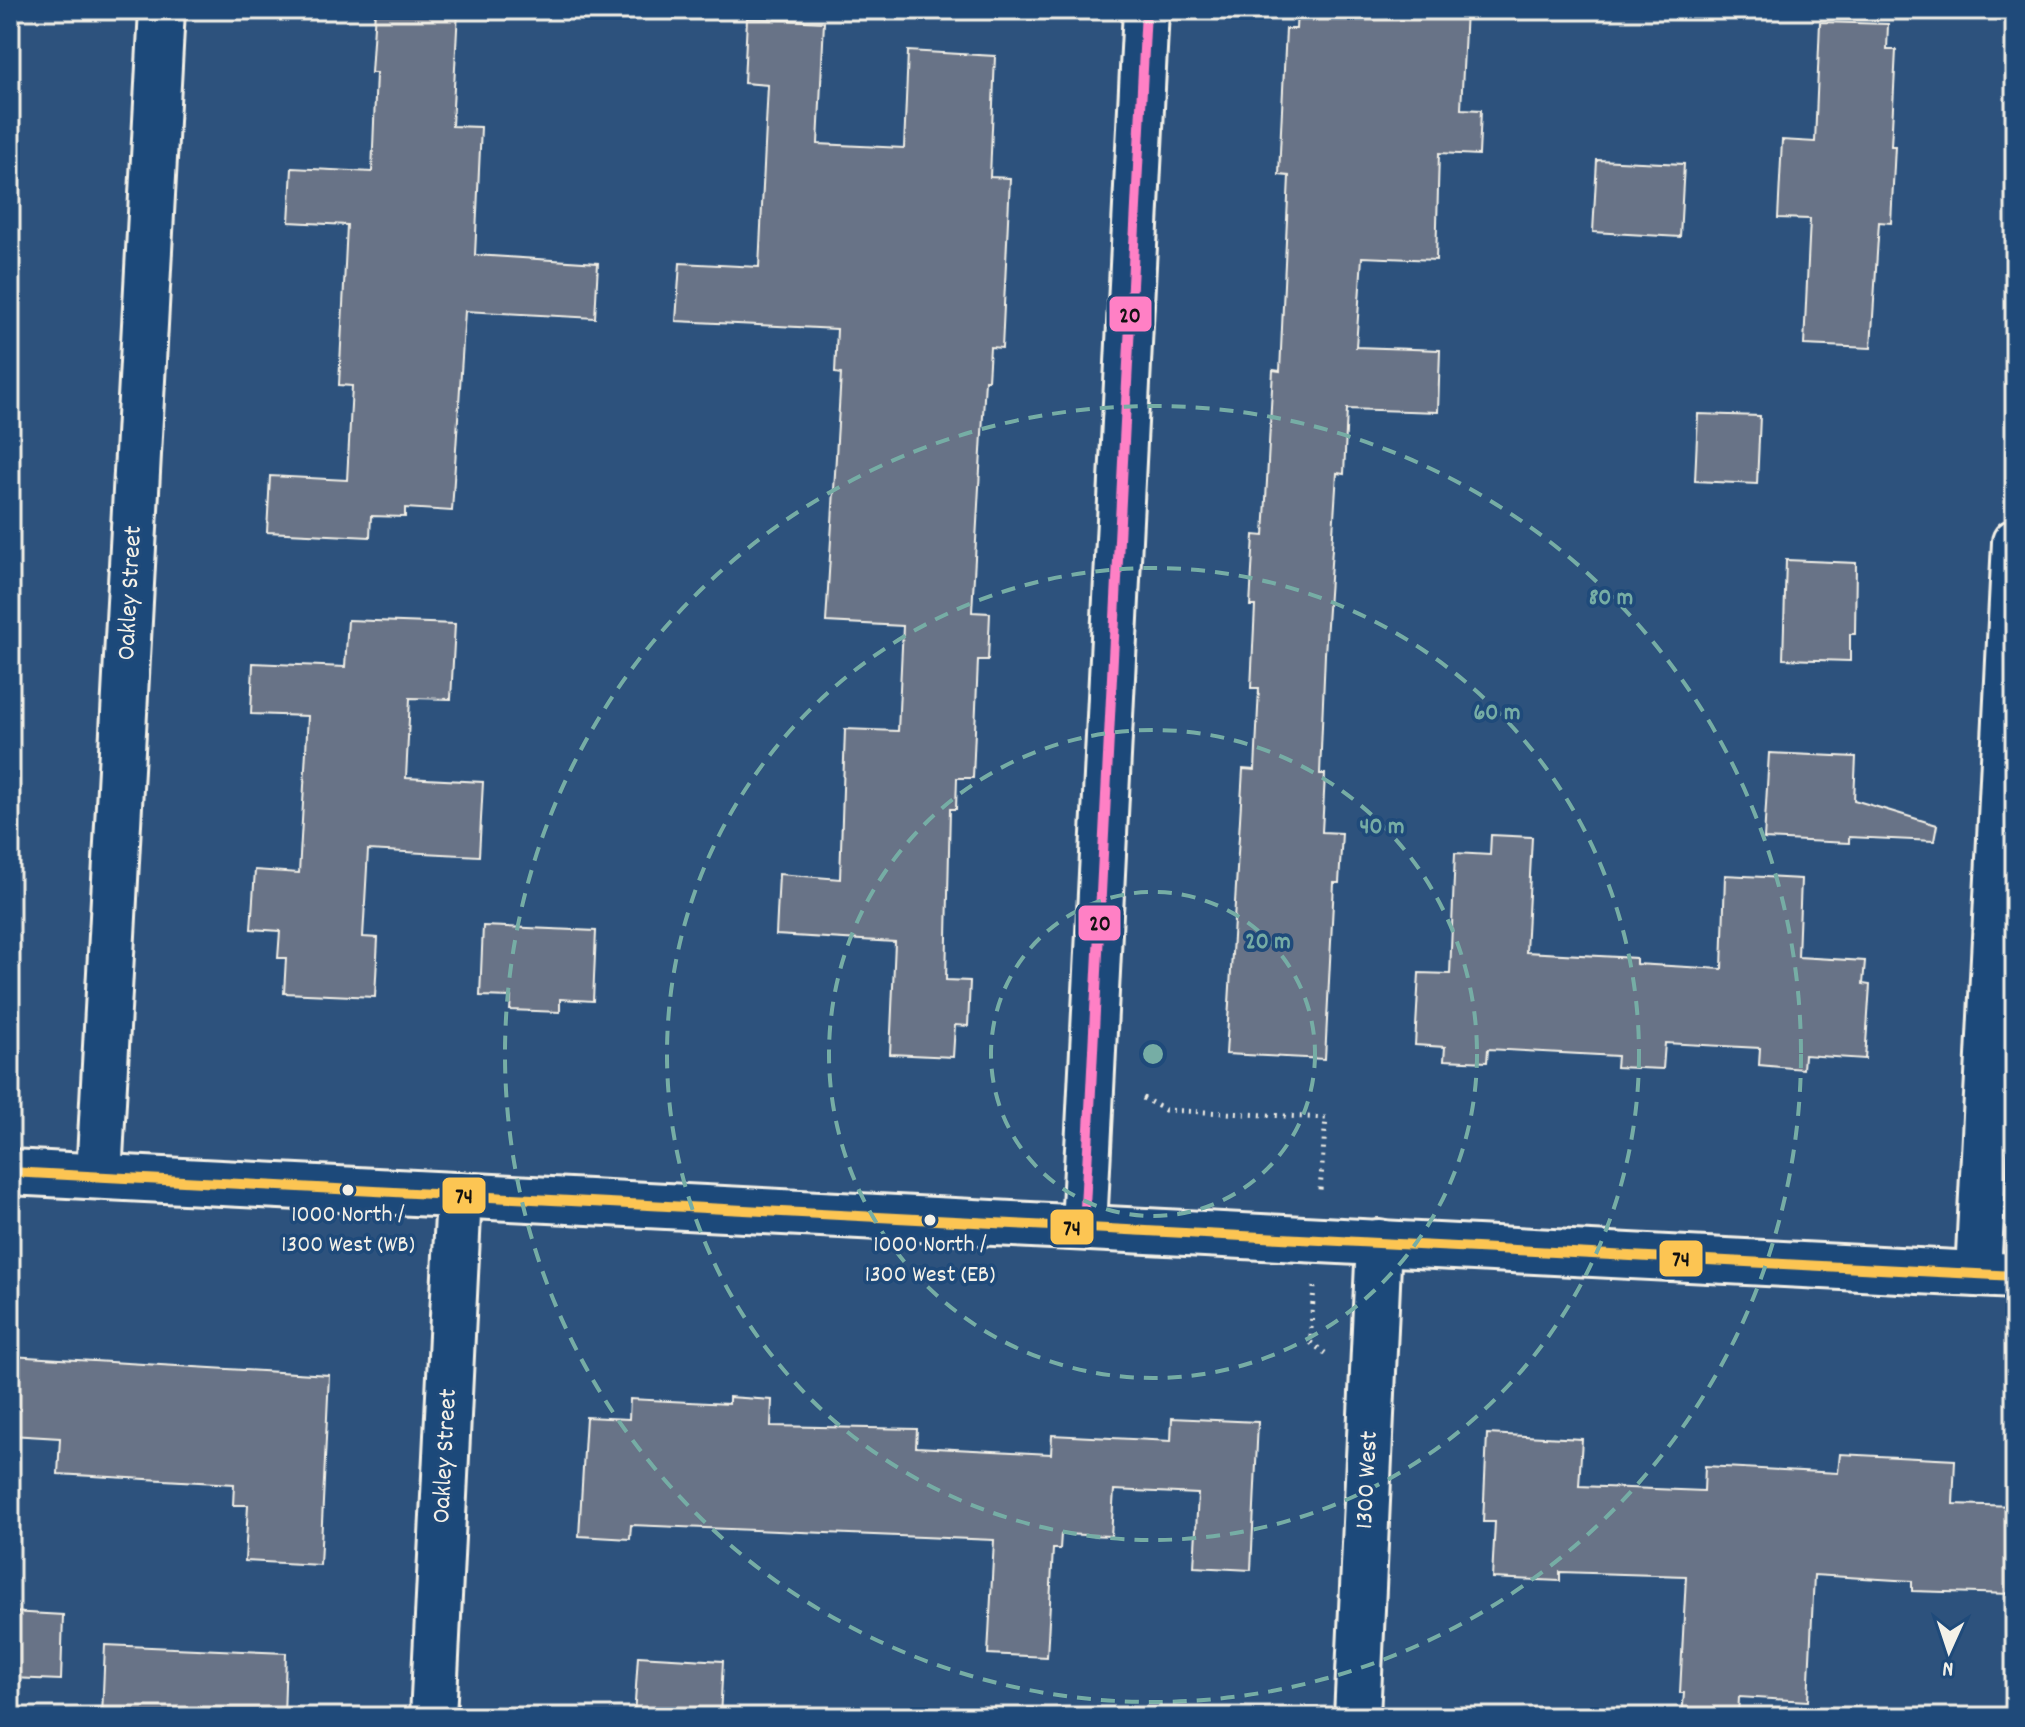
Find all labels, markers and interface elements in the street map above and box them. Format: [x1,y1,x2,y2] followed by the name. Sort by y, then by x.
[1108,295,1153,333] line badge: 20
[1119,302,1141,333] text: 20
[109,524,153,661] street label: Oakley Street
[1589,582,1633,616] text: 80 m
[1474,697,1520,731] text: 60 m
[1359,811,1405,845] text: 40 m
[1077,904,1122,942] line badge: 20
[1089,910,1111,941] text: 20
[1245,926,1291,960] text: 20 m
[1139,1040,1167,1068] centre of rings
[441,1176,487,1215] line badge: 74
[340,1182,356,1198] marker: 1000 North / 1300 West (WB)
[455,1183,473,1214] text: 74
[281,1199,415,1263] place label: 1000 North / 1300 West (WB)
[1049,1208,1095,1246] line badge: 74
[922,1212,938,1228] marker: 1000 North / 1300 West (EB)
[1063,1215,1081,1246] text: 74
[865,1229,995,1293] place label: 1000 North / 1300 West (EB)
[1658,1239,1704,1278] line badge: 74
[1672,1246,1690,1277] text: 74
[424,1387,468,1524] street label: Oakley Street
[1347,1429,1389,1530] street label: 1300 West
[1909,1611,1989,1691] north arrow
[1942,1652,1954,1683] text: N

